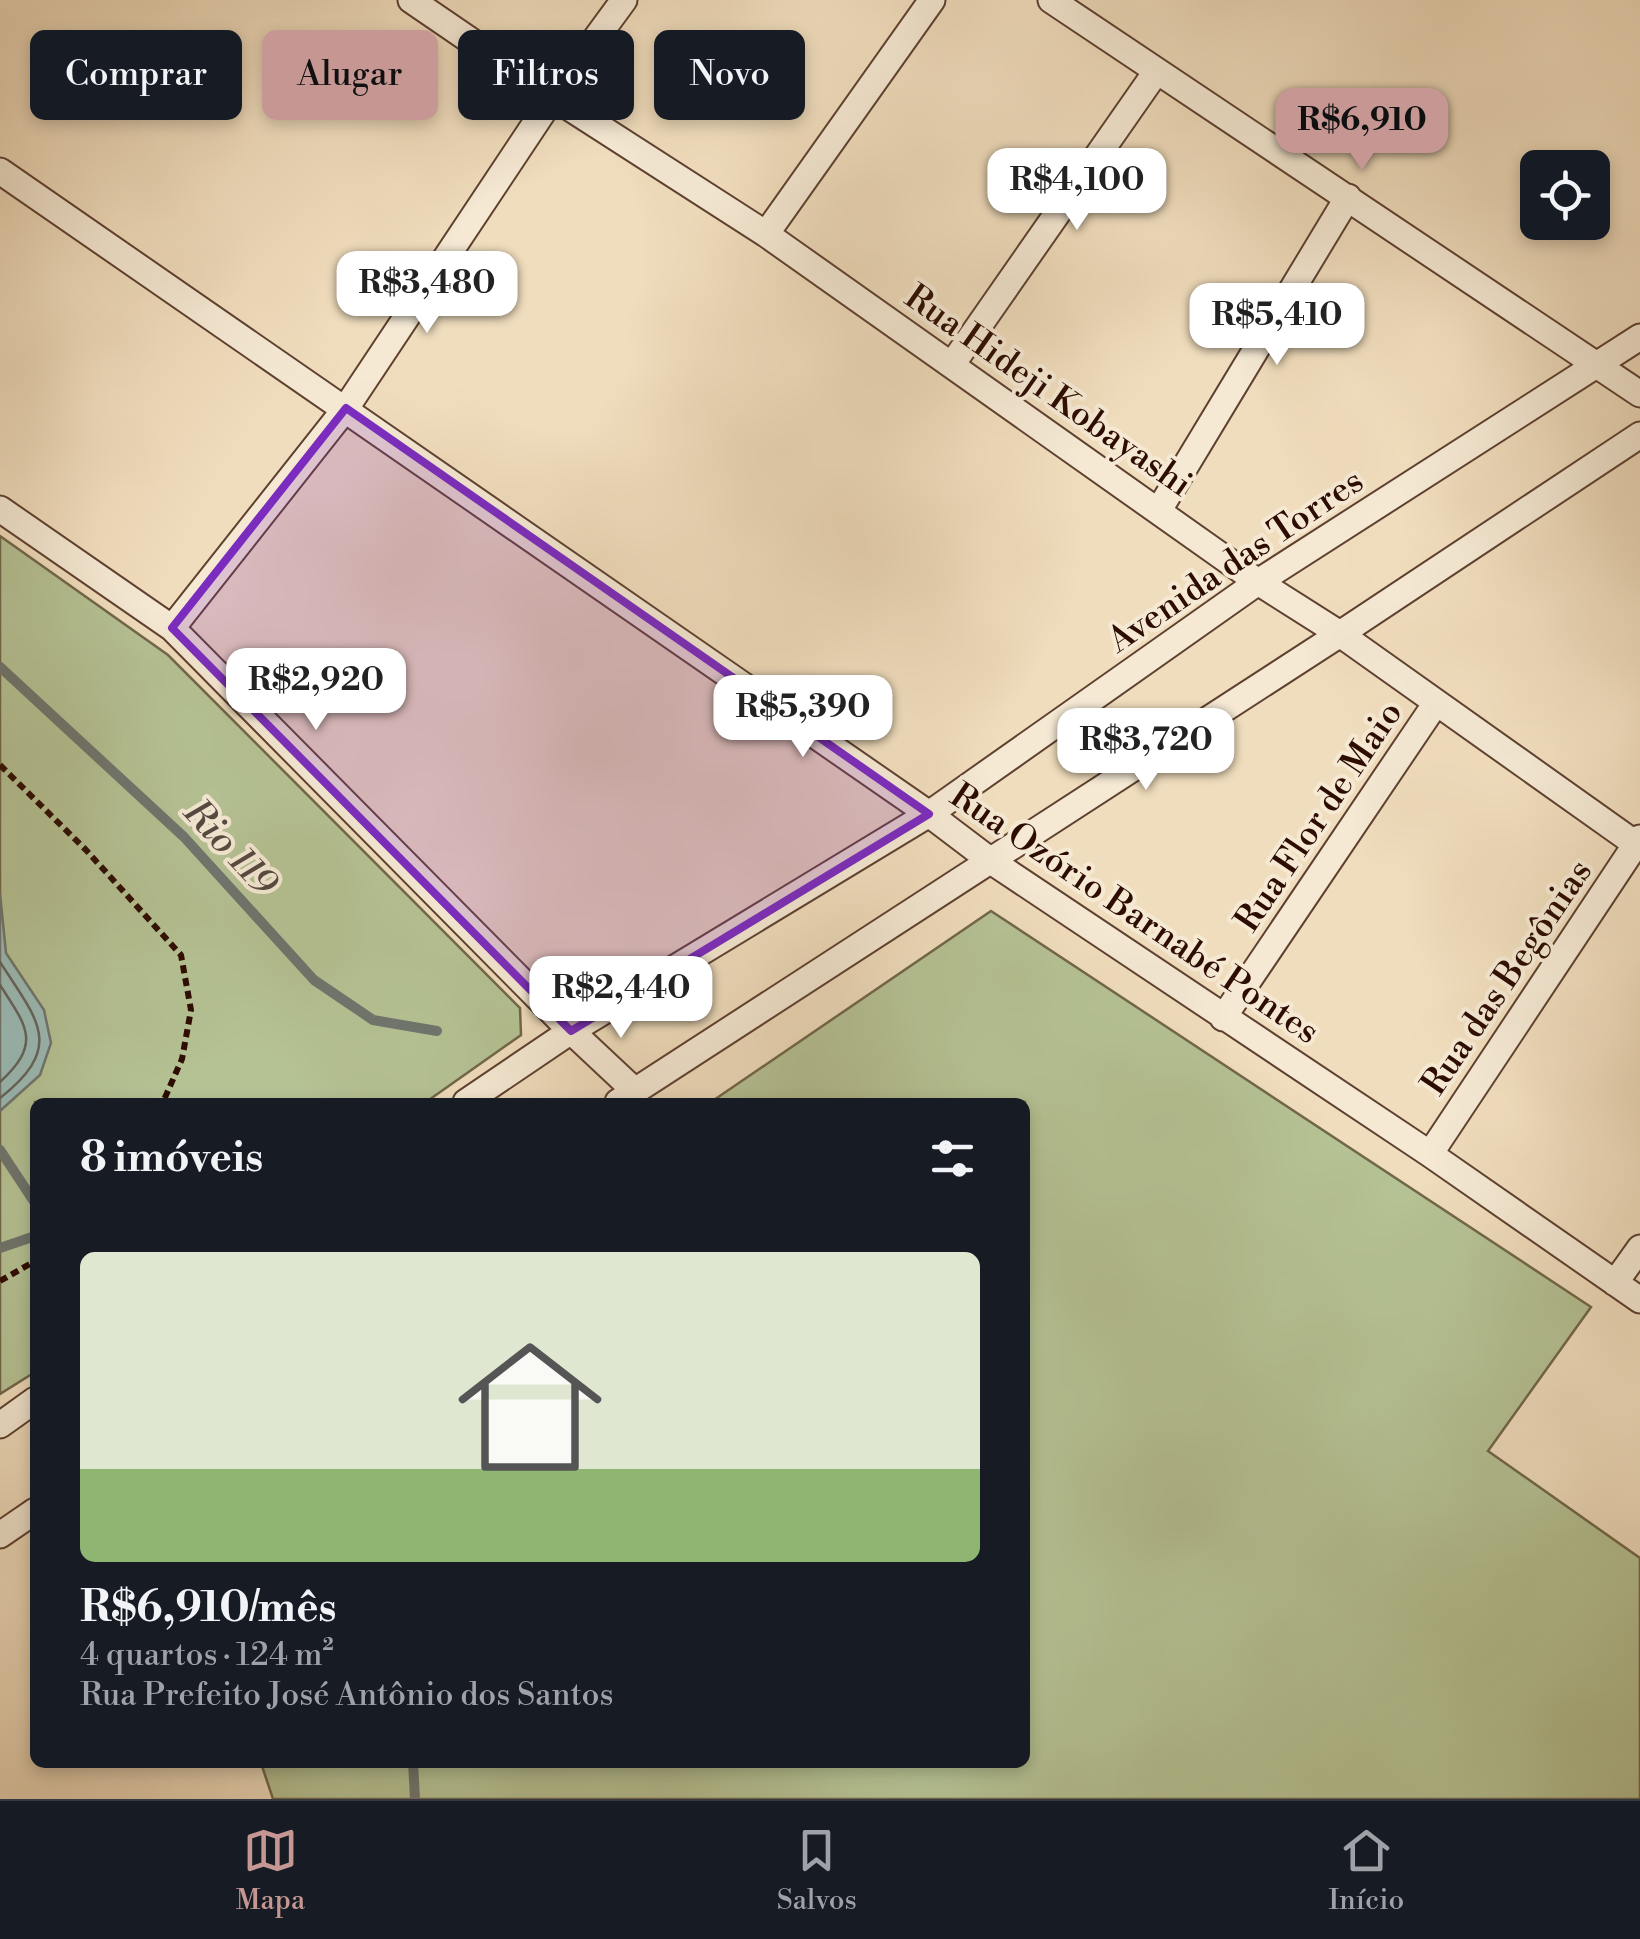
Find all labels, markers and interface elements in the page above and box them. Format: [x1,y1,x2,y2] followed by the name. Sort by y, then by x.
[30,30,242,120] chip: Comprar
[262,30,438,120] chip: Alugar
[458,30,634,120] chip: Filtros
[654,30,805,120] chip: Novo
[1270,88,1454,173] pin: R$6,910
[1297,100,1427,140] text: R$6,910
[985,148,1169,233] pin: R$4,100
[1520,150,1610,240] map controls
[1520,150,1610,240] button: locate
[1009,160,1145,200] text: R$4,100
[335,251,519,336] pin: R$3,480
[359,263,495,303] text: R$3,480
[896,276,1200,507] street label: Rua Hideji Kobayashi
[1185,283,1369,368] pin: R$5,410
[1211,295,1343,335] text: R$5,410
[1099,460,1372,663] street label: Avenida das Torres
[224,648,408,733] pin: R$2,920
[248,660,384,700] text: R$2,920
[711,675,895,760] pin: R$5,390
[735,687,871,727] text: R$5,390
[1226,693,1412,940] street label: Rua Flor de Maio
[1054,708,1238,793] pin: R$3,720
[1079,720,1213,760] text: R$3,720
[942,775,1327,1054] street label: Rua Ozório Barnabé Pontes
[173,789,287,907] water label: Rio 119
[1413,852,1602,1104] street label: Rua das Begônias
[529,956,713,1041] pin: R$2,440
[551,968,691,1008] text: R$2,440
[925,1131,980,1186] icon: filters
[80,1132,263,1185] text: 8 imóveis
[440,1317,620,1497] icon: home
[80,1582,337,1635] text: R$6,910/mês
[80,1635,334,1675] text: 4 quartos · 124 m²
[80,1675,614,1715] text: Rua Prefeito José Antônio dos Santos
[236,1823,305,1918] tab: Mapa
[777,1823,857,1918] tab: Salvos
[1328,1823,1404,1918] tab: Início

